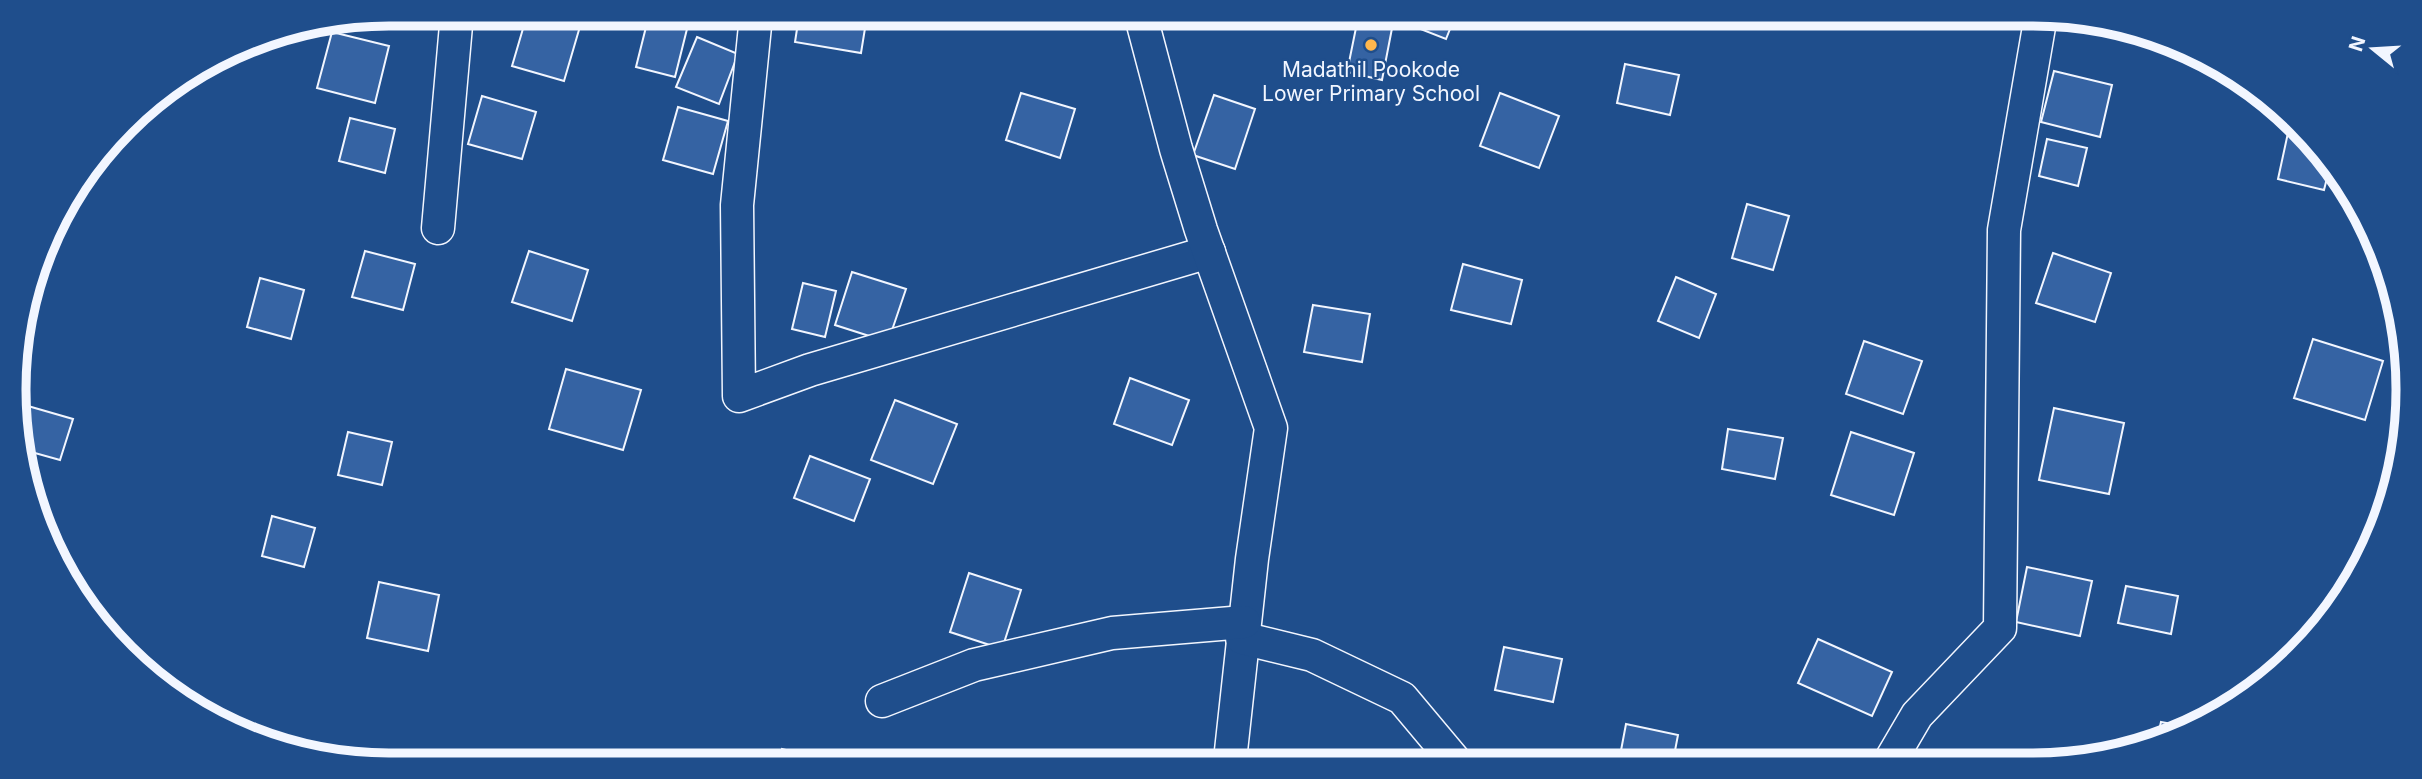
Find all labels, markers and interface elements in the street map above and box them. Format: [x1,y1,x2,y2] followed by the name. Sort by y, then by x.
[2338,14,2408,84] north arrow
[2344,33,2370,54] text: N
[1363,37,1379,53] marker: Madathil Pookode Lower Primary School
[1262,57,1480,106] place label: Madathil Pookode Lower Primary School

